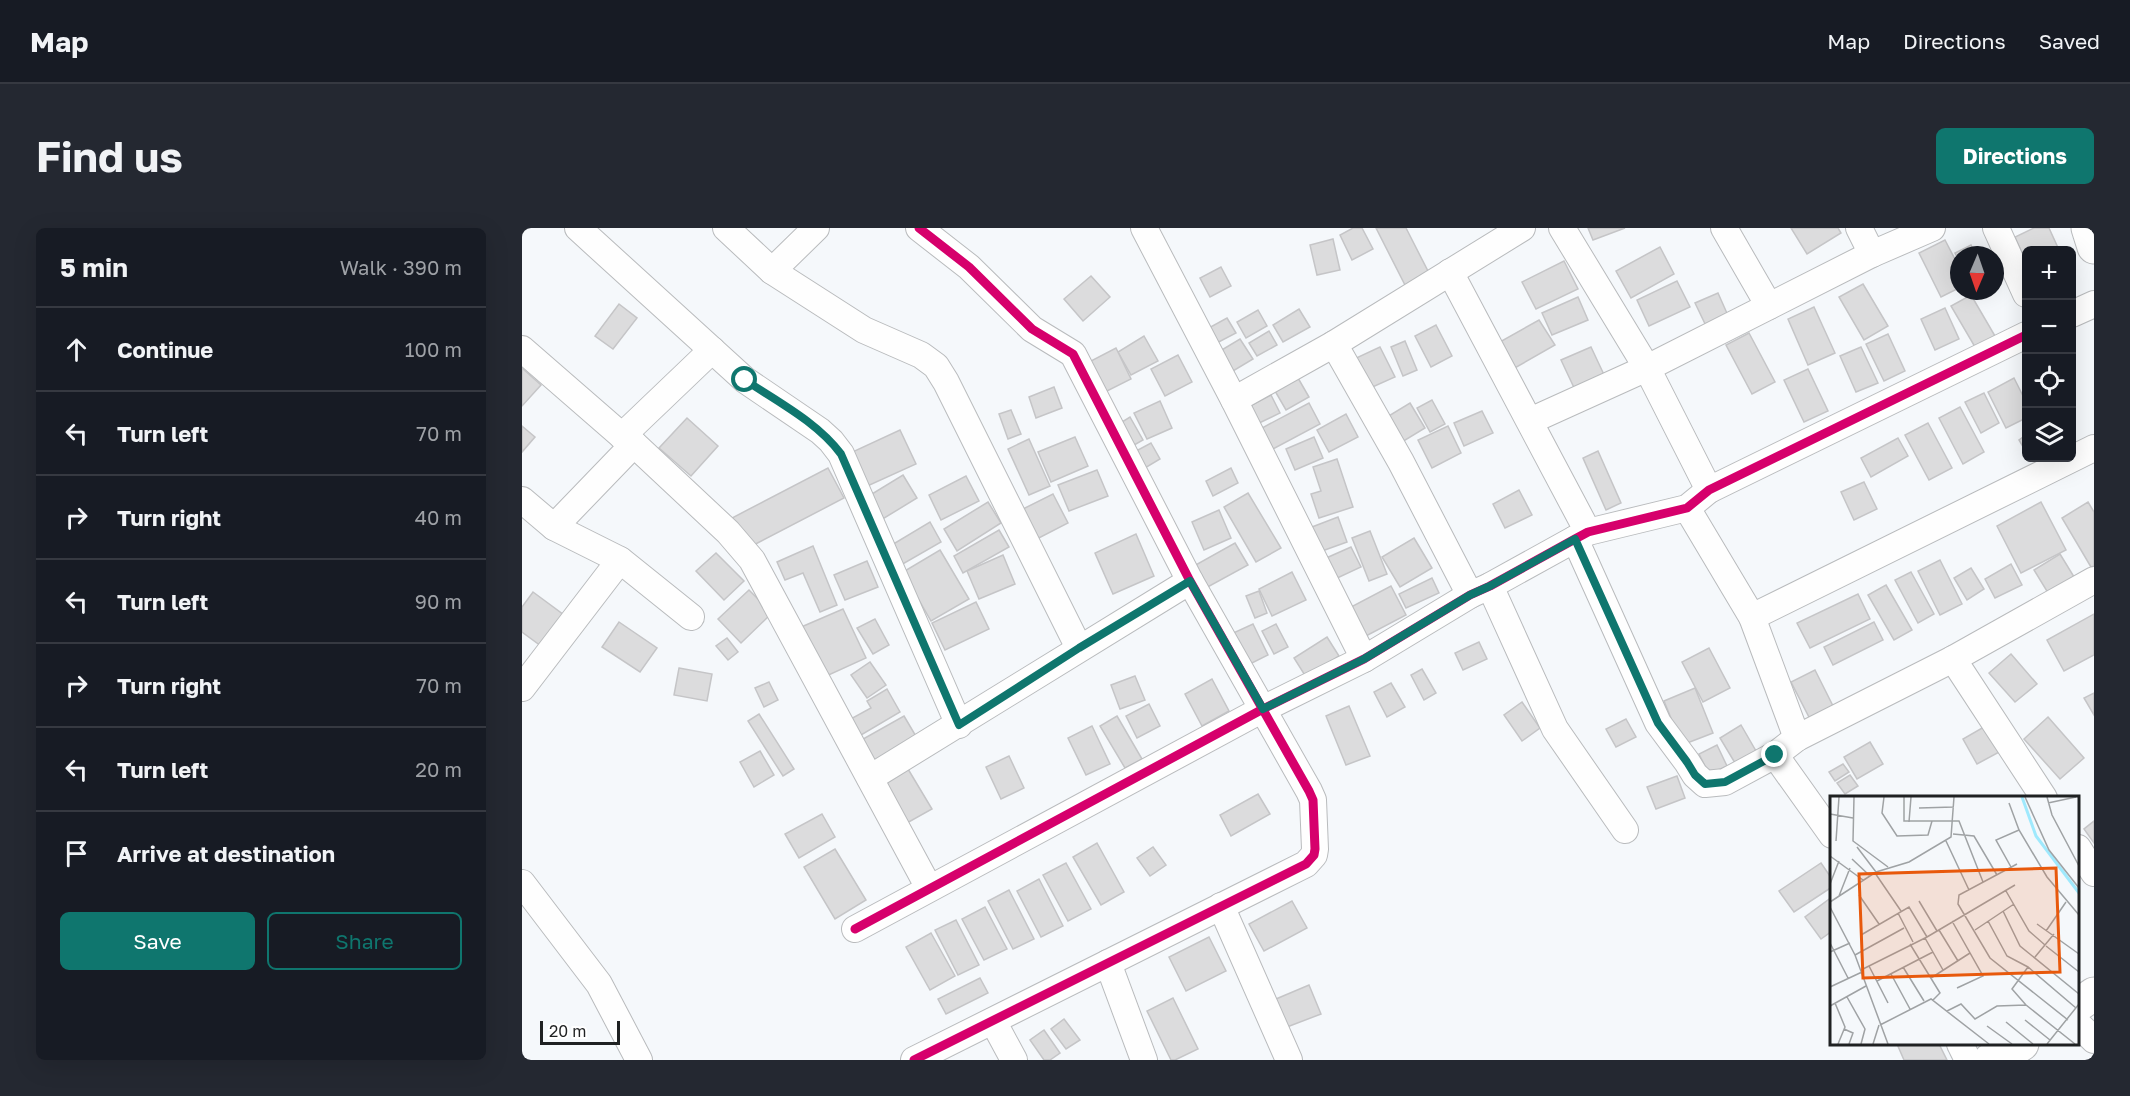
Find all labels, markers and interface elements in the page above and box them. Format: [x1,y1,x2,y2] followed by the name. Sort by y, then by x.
[30,25,88,58] text: Map
[1827,28,1870,54] text: Map
[1903,28,2006,54] text: Directions
[2039,28,2100,54] text: Saved
[1936,128,2094,184] button: Directions
[36,131,183,181] text: Find us
[1950,246,2004,300] north arrow
[2022,246,2076,462] map controls
[2022,246,2076,300] button: +
[60,252,128,283] text: 5 min
[340,255,462,279] text: Walk · 390 m
[2022,300,2076,354] button: −
[60,333,93,366] icon: ahead
[117,336,213,363] text: Continue
[405,337,462,361] text: 100 m
[2022,354,2076,408] button: locate
[731,366,757,392] route start
[2022,408,2076,462] button: layers
[60,417,93,450] icon: left
[117,420,208,447] text: Turn left
[416,421,462,445] text: 70 m
[60,501,93,534] icon: right
[117,504,221,531] text: Turn right
[415,505,462,529] text: 40 m
[60,585,93,618] icon: left
[117,588,208,615] text: Turn left
[415,589,462,613] text: 90 m
[60,669,93,702] icon: right
[117,672,221,699] text: Turn right
[416,673,462,697] text: 70 m
[1761,741,1787,767] route end
[60,753,93,786] icon: left
[117,756,208,783] text: Turn left
[415,757,462,781] text: 20 m
[1830,796,2079,1045] inset map
[60,837,93,870] icon: arrive
[117,840,335,867] text: Arrive at destination
[60,912,255,970] button: Save
[267,912,462,970] button: Share
[540,1018,620,1046] scale bar
[549,1021,586,1041] text: 20 m

